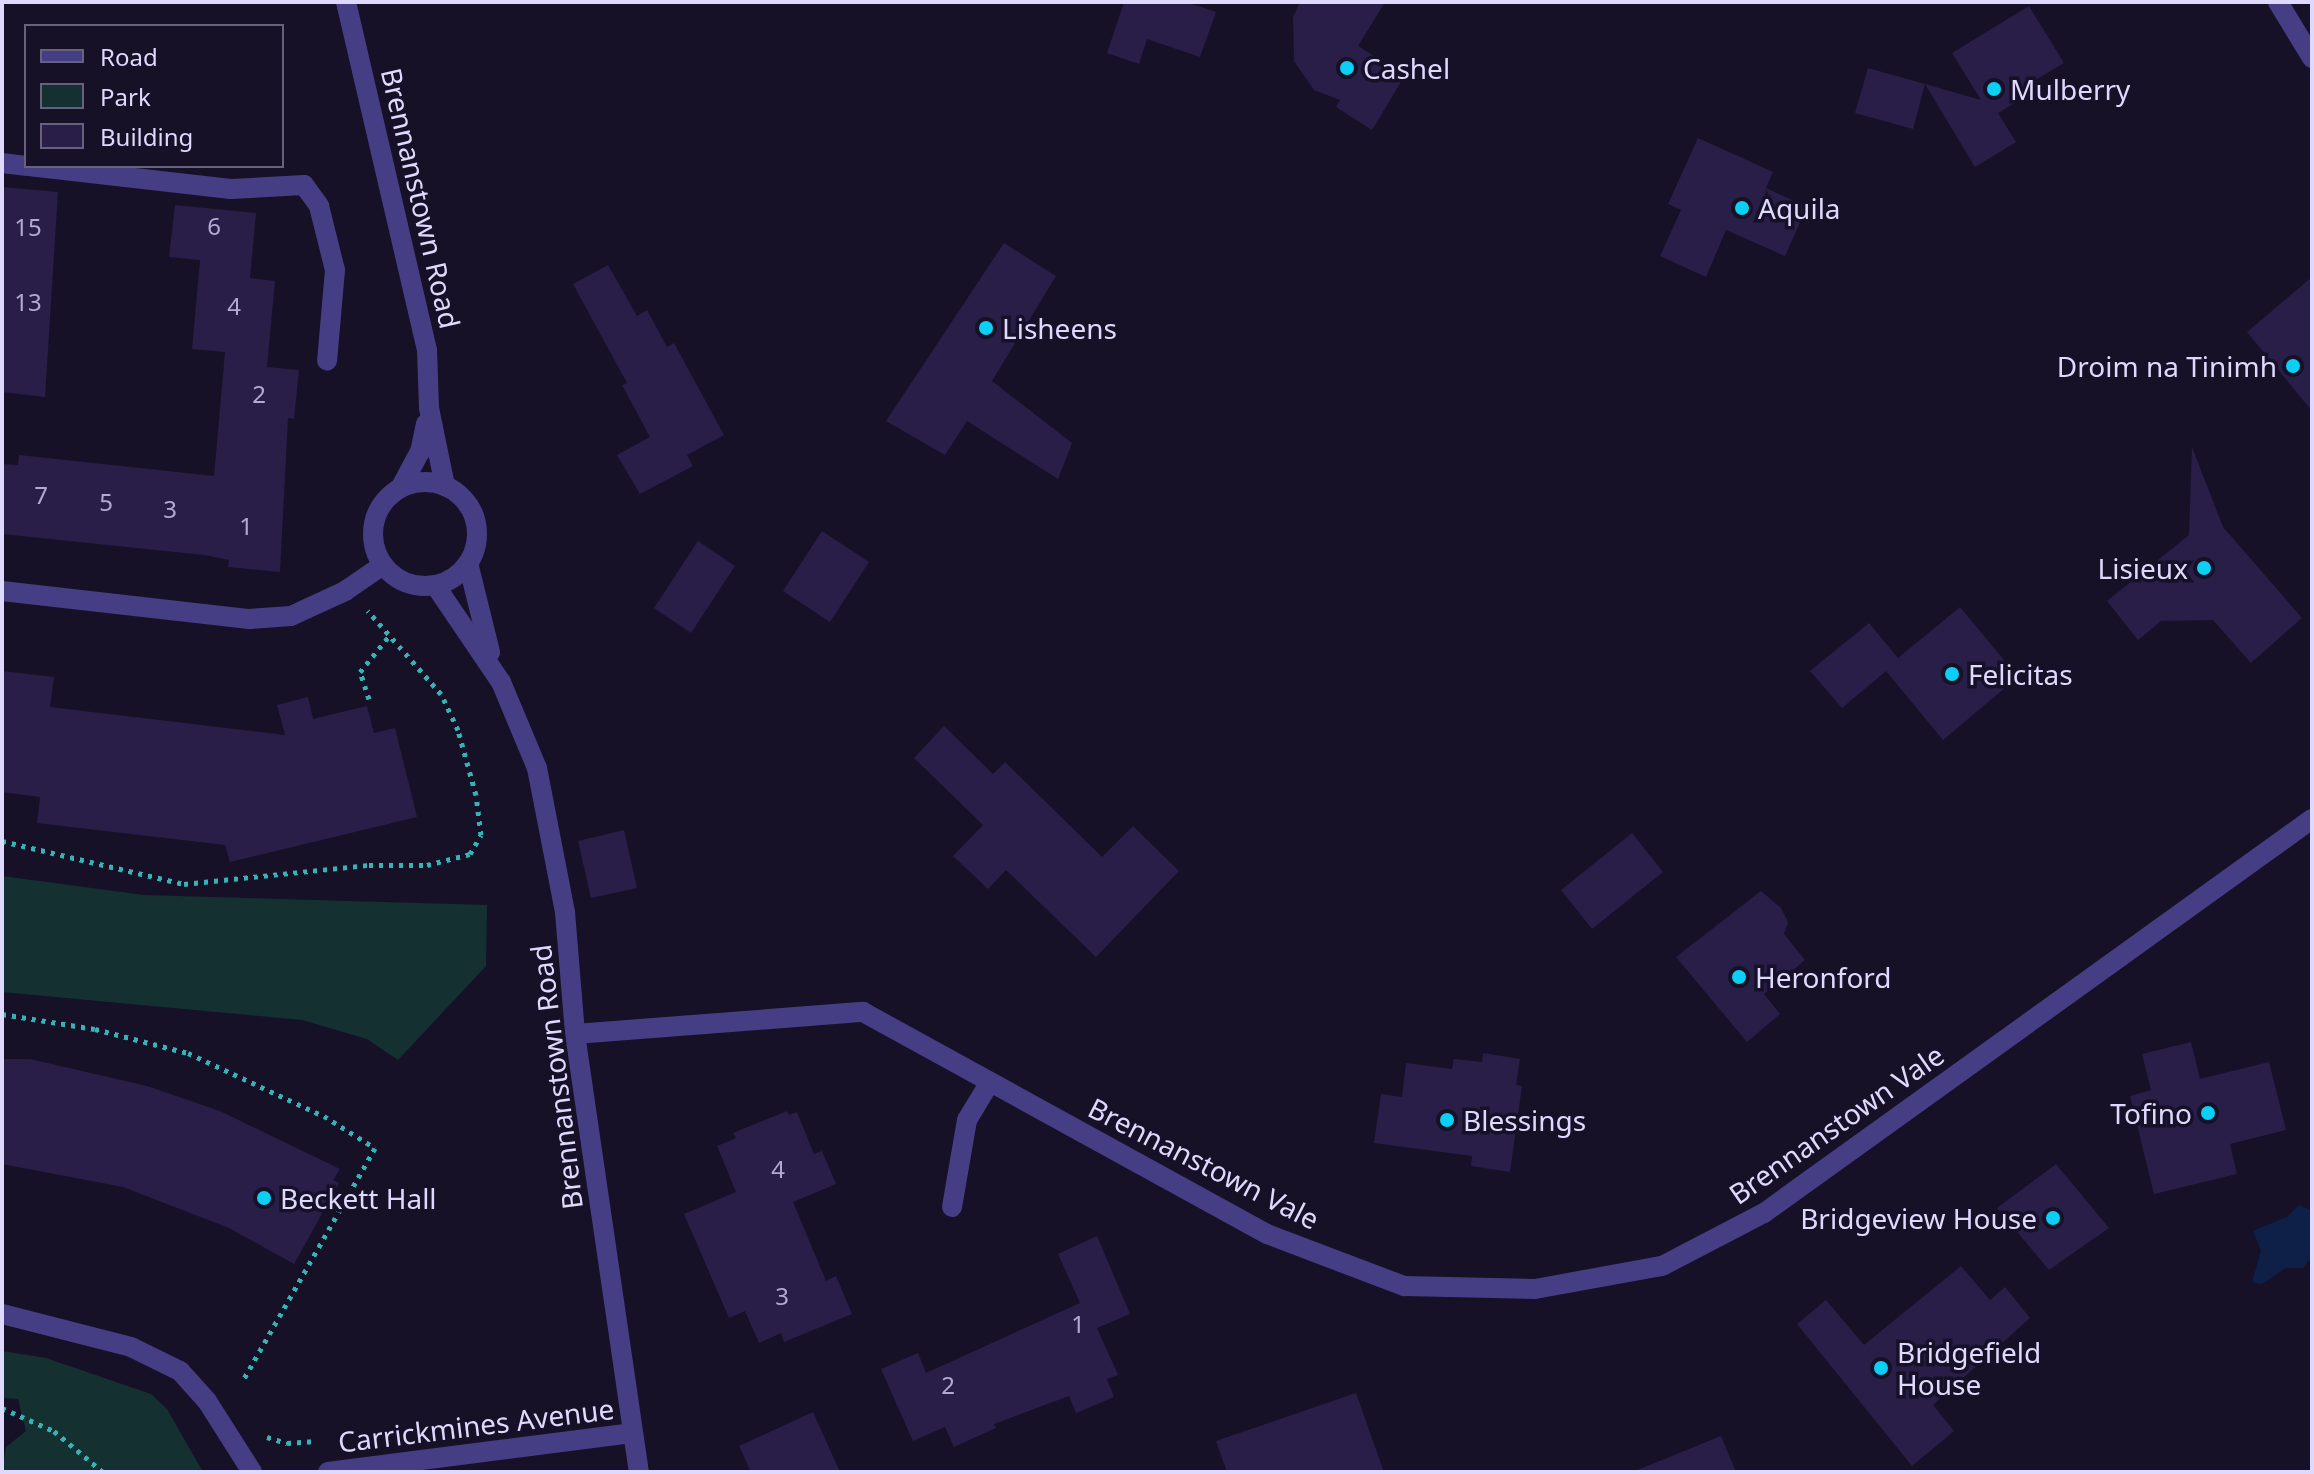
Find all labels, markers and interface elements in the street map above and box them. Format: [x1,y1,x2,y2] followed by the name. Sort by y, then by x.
[24,24,284,168] legend
[100,40,158,73] text: Road
[1363,51,1450,85] place label: Cashel
[1338,59,1356,77] marker: Cashel
[375,64,467,332] street label: Brennanstown Road
[2010,72,2130,106] place label: Mulberry
[100,80,151,113] text: Park
[1985,80,2003,98] marker: Mulberry
[100,120,193,153] text: Building
[1758,191,1841,225] place label: Aquila
[1733,199,1751,217] marker: Aquila
[207,212,221,240] house number: 6
[14,213,42,241] house number: 15
[14,288,42,316] house number: 13
[227,292,241,320] house number: 4
[1002,311,1117,345] place label: Lisheens
[977,319,995,337] marker: Lisheens
[2057,349,2277,383] place label: Droim na Tinimh
[2284,357,2302,375] marker: Droim na Tinimh
[252,380,266,408] house number: 2
[34,481,48,509] house number: 7
[99,488,113,516] house number: 5
[163,495,177,523] house number: 3
[239,512,253,540] house number: 1
[2098,551,2188,585] place label: Lisieux
[2195,559,2213,577] marker: Lisieux
[1968,657,2073,691] place label: Felicitas
[1943,665,1961,683] marker: Felicitas
[523,943,589,1211] street label: Brennanstown Road
[1755,960,1892,994] place label: Heronford
[1730,968,1748,986] marker: Heronford
[1722,1037,1950,1211] street label: Brennanstown Vale
[1083,1090,1325,1236] street label: Brennanstown Vale
[2110,1096,2192,1130] place label: Tofino
[1463,1103,1586,1137] place label: Blessings
[2199,1104,2217,1122] marker: Tofino
[1438,1111,1456,1129] marker: Blessings
[771,1155,785,1183] house number: 4
[280,1181,437,1215] place label: Beckett Hall
[255,1189,273,1207] marker: Beckett Hall
[1800,1201,2037,1235] place label: Bridgeview House
[2044,1209,2062,1227] marker: Bridgeview House
[775,1282,789,1310] house number: 3
[1071,1310,1085,1338] house number: 1
[1897,1335,2041,1401] place label: Bridgefield House
[1872,1359,1890,1377] marker: Bridgefield House
[941,1371,955,1399] house number: 2
[336,1391,616,1459] street label: Carrickmines Avenue

